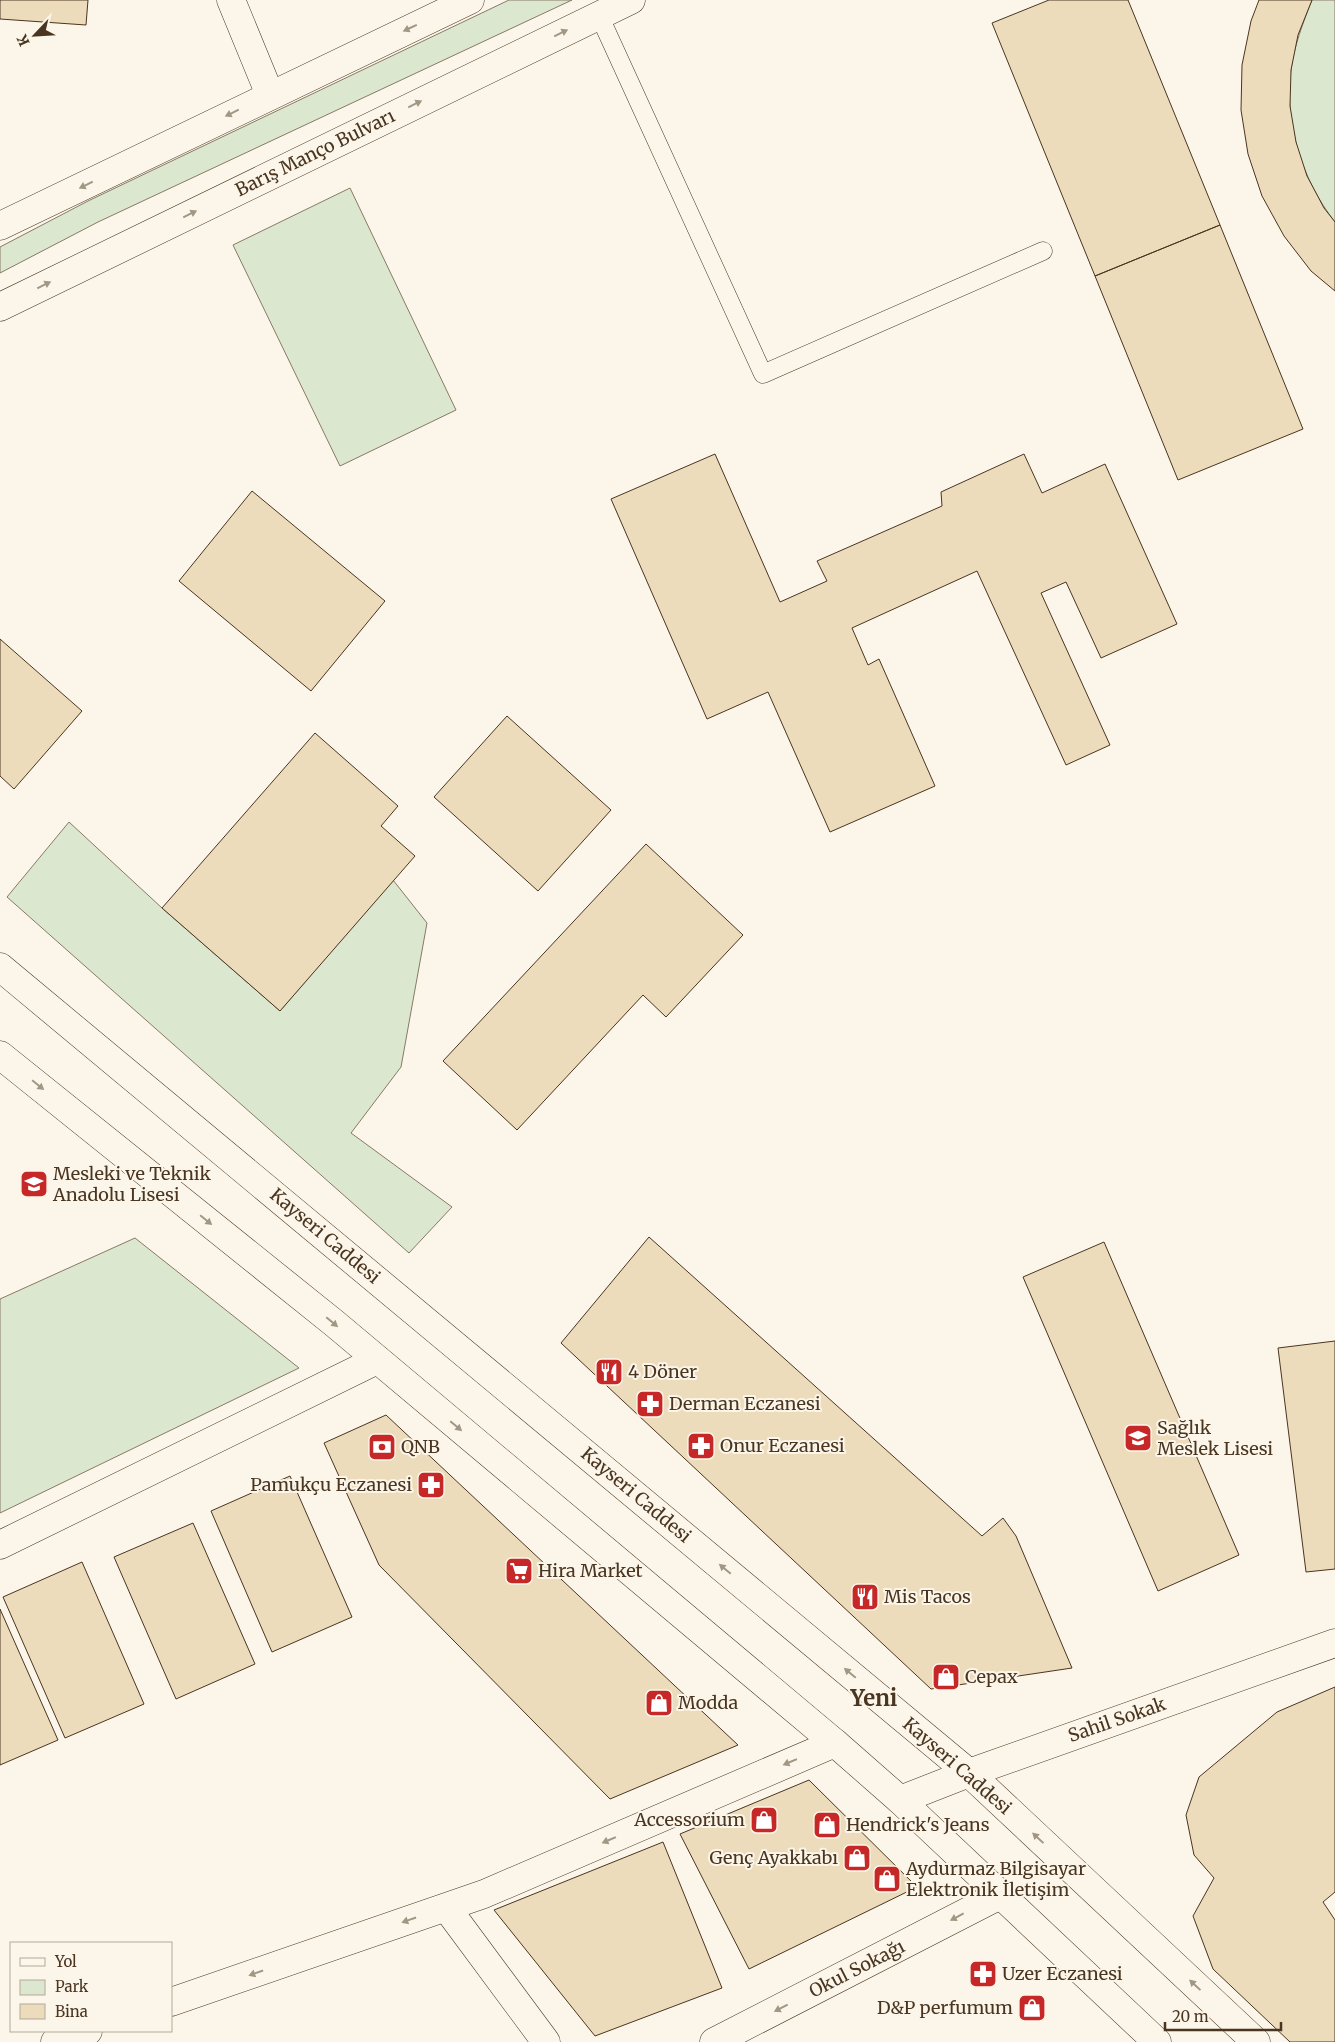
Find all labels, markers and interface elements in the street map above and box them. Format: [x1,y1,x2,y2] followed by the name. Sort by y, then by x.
[10,10,60,60] north arrow
[403,24,417,32] one-way arrow
[554,29,568,37] one-way arrow
[13,31,34,49] text: K
[408,100,422,108] one-way arrow
[231,104,398,201] street label: Barış Manço Bulvarı
[225,110,239,118] one-way arrow
[79,181,93,189] one-way arrow
[183,210,197,218] one-way arrow
[37,281,51,289] one-way arrow
[31,1080,44,1091] one-way arrow
[52,1162,212,1206] place label: Mesleki ve Teknik Anadolu Lisesi
[19,1169,49,1199] school or university icon: Mesleki ve Teknik Anadolu Lisesi
[266,1183,385,1288] street label: Kayseri Caddesi
[199,1214,212,1225] one-way arrow
[325,1316,338,1327] one-way arrow
[594,1357,624,1387] restaurant icon: 4 Döner
[628,1360,697,1383] place label: 4 Döner
[635,1389,665,1419] pharmacy icon: Derman Eczanesi
[669,1392,821,1415] place label: Derman Eczanesi
[1157,1416,1273,1460] place label: Sağlık Meslek Lisesi
[450,1421,463,1432] one-way arrow
[1123,1423,1153,1453] school or university icon: Sağlık Meslek Lisesi
[686,1431,716,1461] pharmacy icon: Onur Eczanesi
[367,1432,397,1462] bank icon: QNB
[720,1434,845,1457] place label: Onur Eczanesi
[401,1435,440,1458] place label: QNB
[577,1442,696,1547] street label: Kayseri Caddesi
[416,1470,446,1500] pharmacy icon: Pamukçu Eczanesi
[250,1473,412,1496] place label: Pamukçu Eczanesi
[504,1556,534,1586] supermarket icon: Hira Market
[538,1559,643,1582] place label: Hira Market
[719,1564,732,1575] one-way arrow
[850,1582,880,1612] restaurant icon: Mis Tacos
[884,1585,971,1608] place label: Mis Tacos
[931,1662,961,1692] shop icon: Cepax
[965,1665,1018,1688] place label: Cepax
[843,1668,856,1679] one-way arrow
[850,1684,897,1712] district label: Yeni
[644,1688,674,1718] shop icon: Modda
[678,1691,739,1714] place label: Modda
[1065,1692,1169,1747] street label: Sahil Sokak
[898,1712,1017,1819] street label: Kayseri Caddesi
[783,1758,797,1766] one-way arrow
[749,1805,779,1835] shop icon: Accessorium
[633,1808,745,1831] place label: Accessorium
[812,1810,842,1840] shop icon: Hendrick's Jeans
[846,1813,990,1836] place label: Hendrick's Jeans
[1032,1832,1044,1844] one-way arrow
[602,1836,616,1844] one-way arrow
[842,1843,872,1873] shop icon: Genç Ayakkabı
[710,1846,838,1869] place label: Genç Ayakkabı
[905,1857,1086,1901] place label: Aydurmaz Bilgisayar Elektronik İletişim
[872,1864,902,1894] shop icon: Aydurmaz Bilgisayar Elektronik İletişim
[950,1913,964,1921] one-way arrow
[402,1916,417,1924] one-way arrow
[805,1935,909,2003] street label: Okul Sokağı
[10,1942,172,2032] legend
[54,1952,77,1971] text: Yol
[968,1959,998,1989] pharmacy icon: Uzer Eczanesi
[1002,1962,1123,1985] place label: Uzer Eczanesi
[248,1969,263,1977] one-way arrow
[55,1977,89,1996] text: Park
[1189,1979,1201,1991] one-way arrow
[1017,1993,1047,2023] shop icon: D&P perfumum
[877,1996,1013,2019] place label: D&P perfumum
[1165,2000,1281,2032] scale bar
[55,2002,88,2021] text: Bina
[774,2004,788,2012] one-way arrow
[1172,2007,1209,2026] text: 20 m

